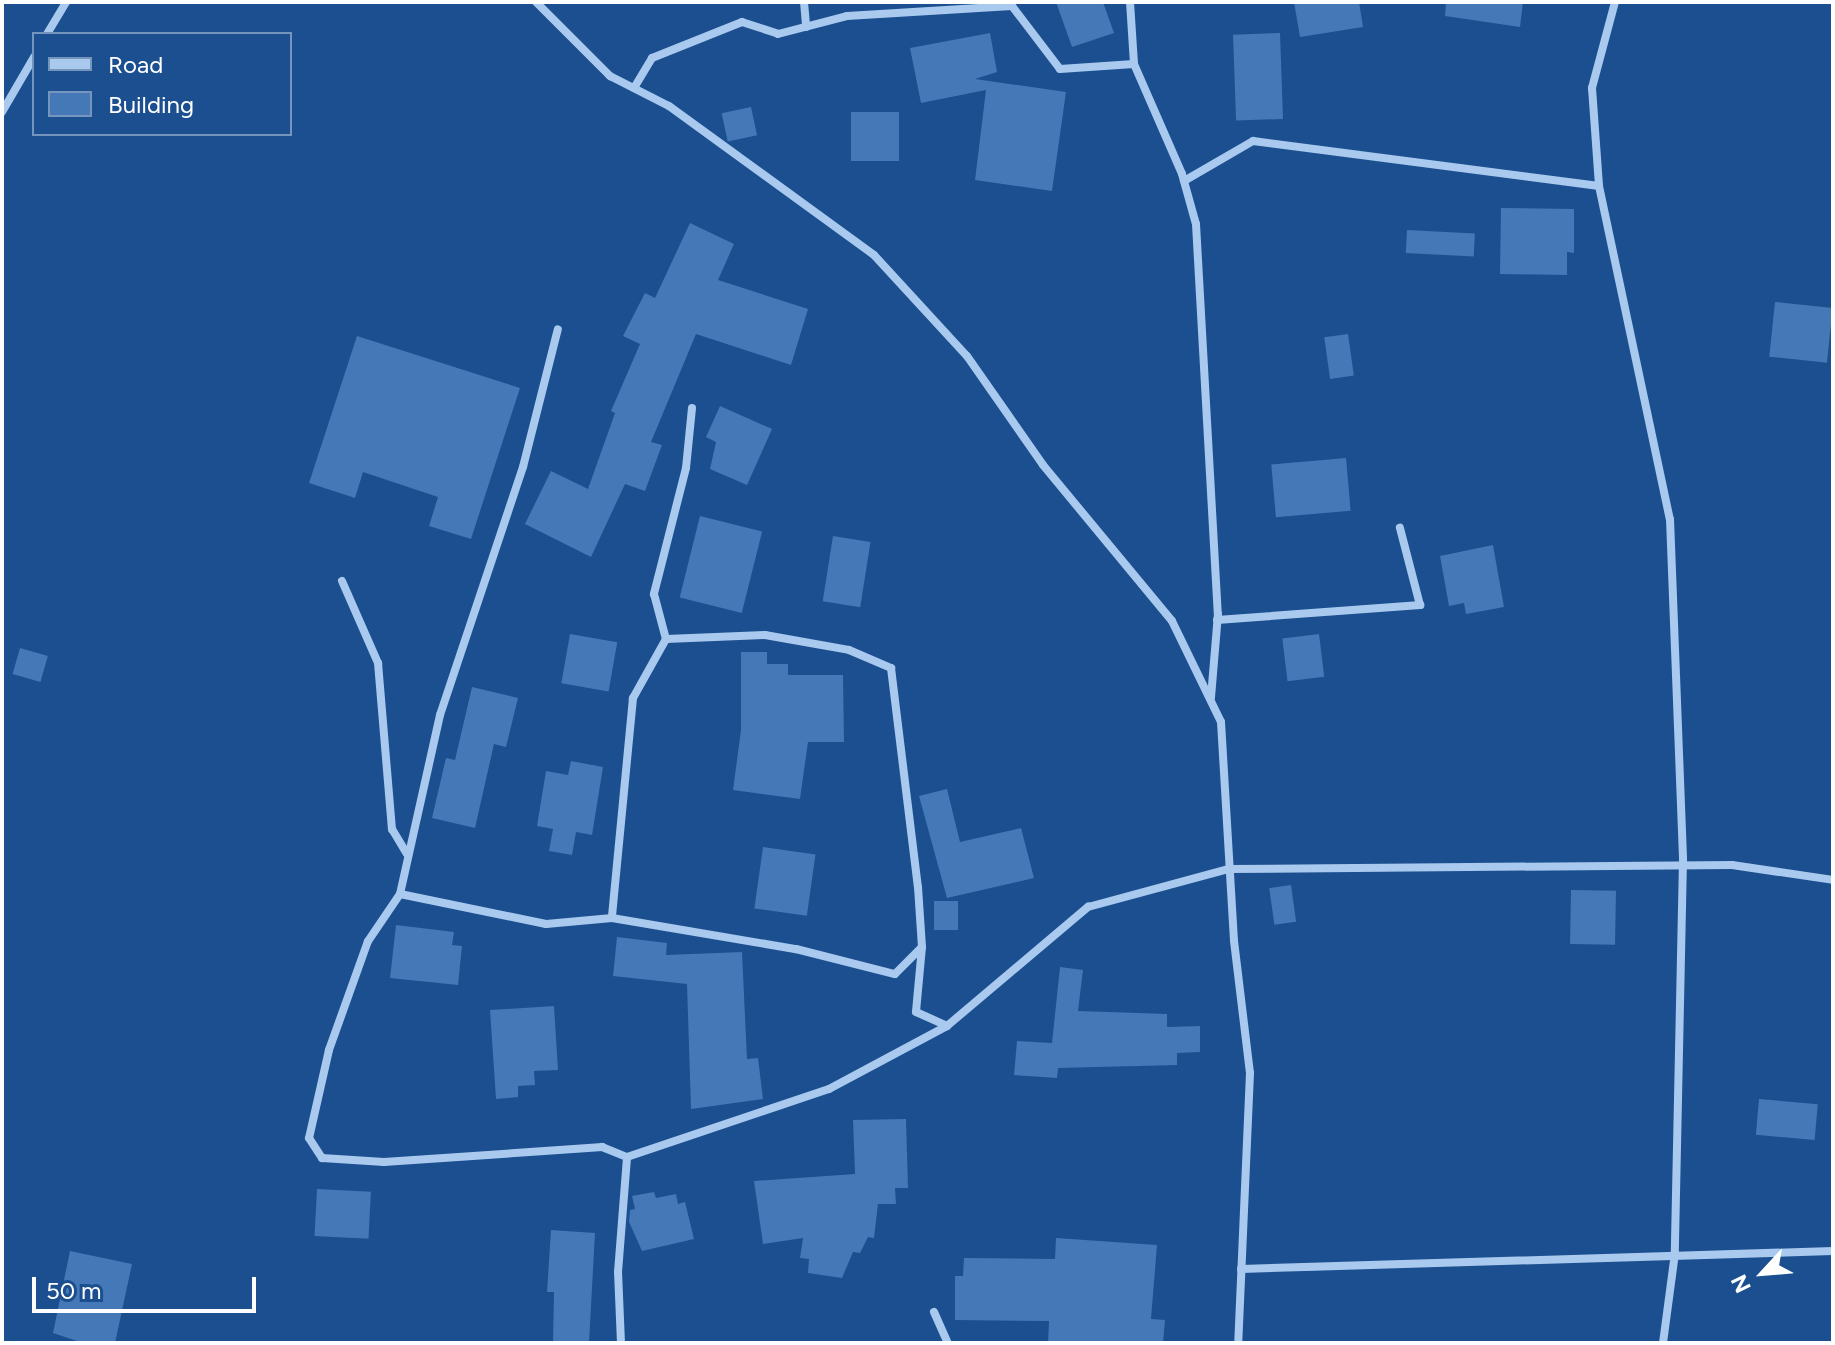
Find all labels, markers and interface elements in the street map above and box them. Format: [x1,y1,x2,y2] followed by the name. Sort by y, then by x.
[32,32,292,136] legend
[108,50,163,79] text: Road
[108,90,194,119] text: Building
[1723,1233,1803,1313] north arrow
[36,1261,260,1311] scale bar
[1725,1270,1757,1297] text: N
[46,1276,102,1305] text: 50 m

